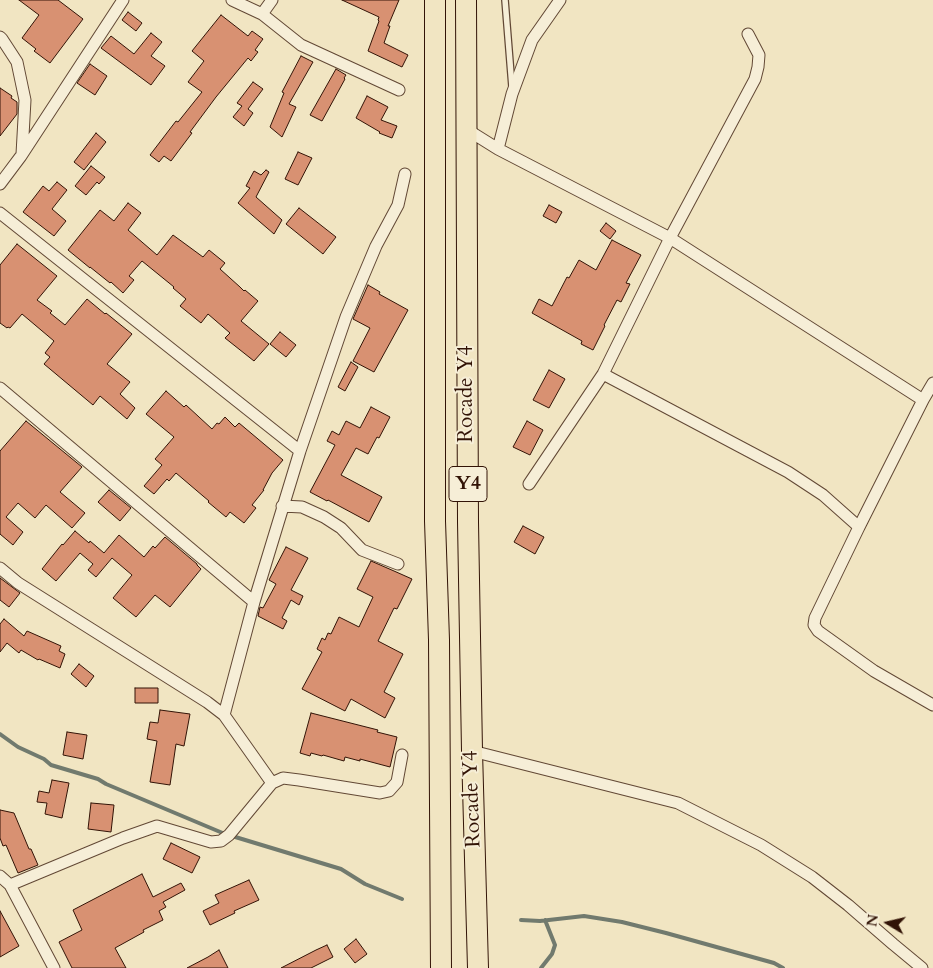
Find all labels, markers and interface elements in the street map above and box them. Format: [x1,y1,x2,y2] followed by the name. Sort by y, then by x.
[454,345,480,443] street label: Rocade Y4
[449,466,487,502] road number: Y4
[459,750,487,848] street label: Rocade Y4
[863,898,913,948] north arrow
[862,913,883,928] text: N

